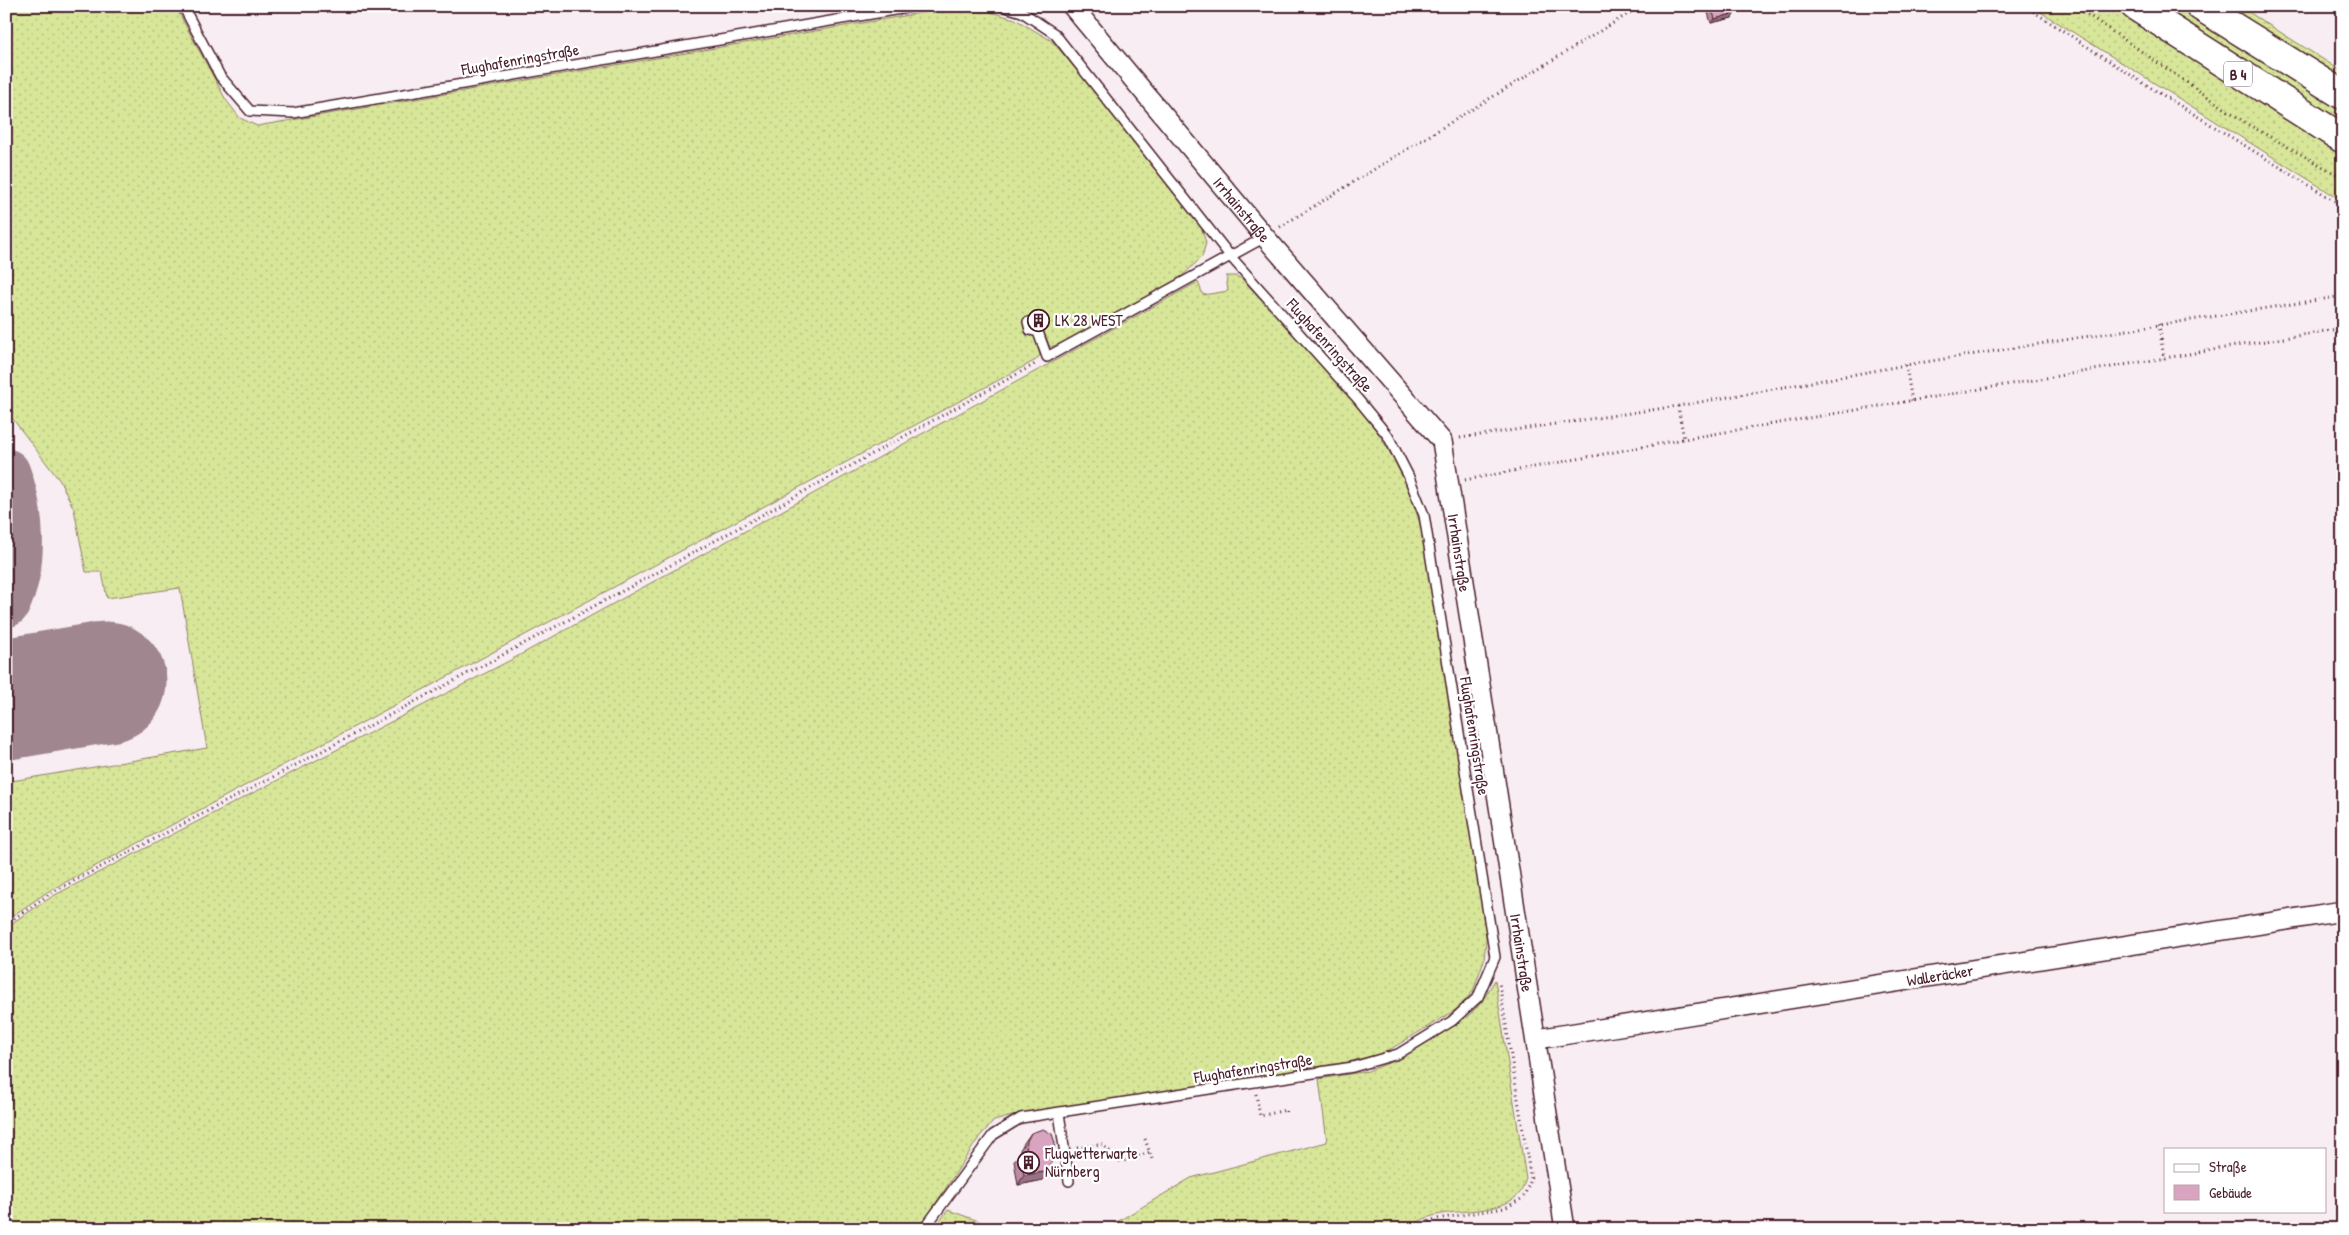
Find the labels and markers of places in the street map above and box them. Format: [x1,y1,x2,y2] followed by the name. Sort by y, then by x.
[1027,308,1051,332] building icon: LK 28 WEST
[1055,309,1123,331] place label: LK 28 WEST
[1044,1142,1138,1182] place label: Flugwetterwarte Nürnberg
[1017,1150,1041,1174] building icon: Flugwetterwarte Nürnberg

